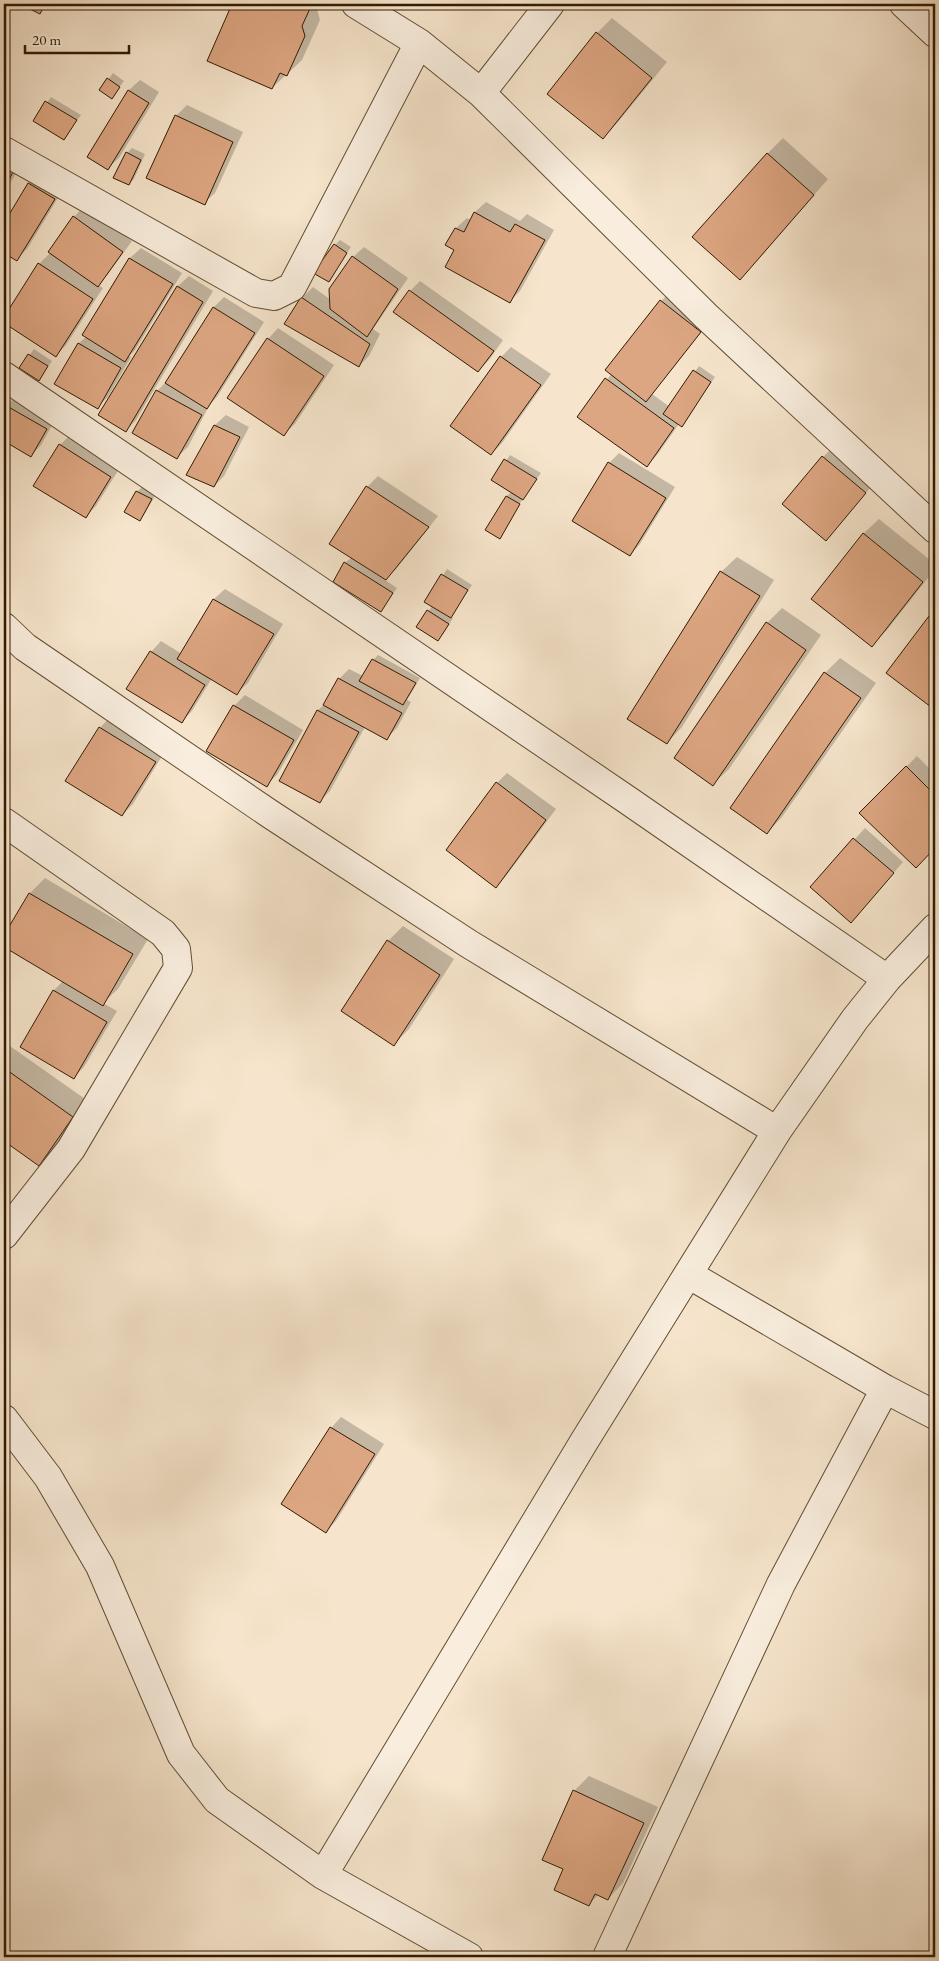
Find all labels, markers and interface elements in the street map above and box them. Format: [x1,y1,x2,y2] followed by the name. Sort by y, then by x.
[25,22,129,54] scale bar
[32,30,61,49] text: 20 m

